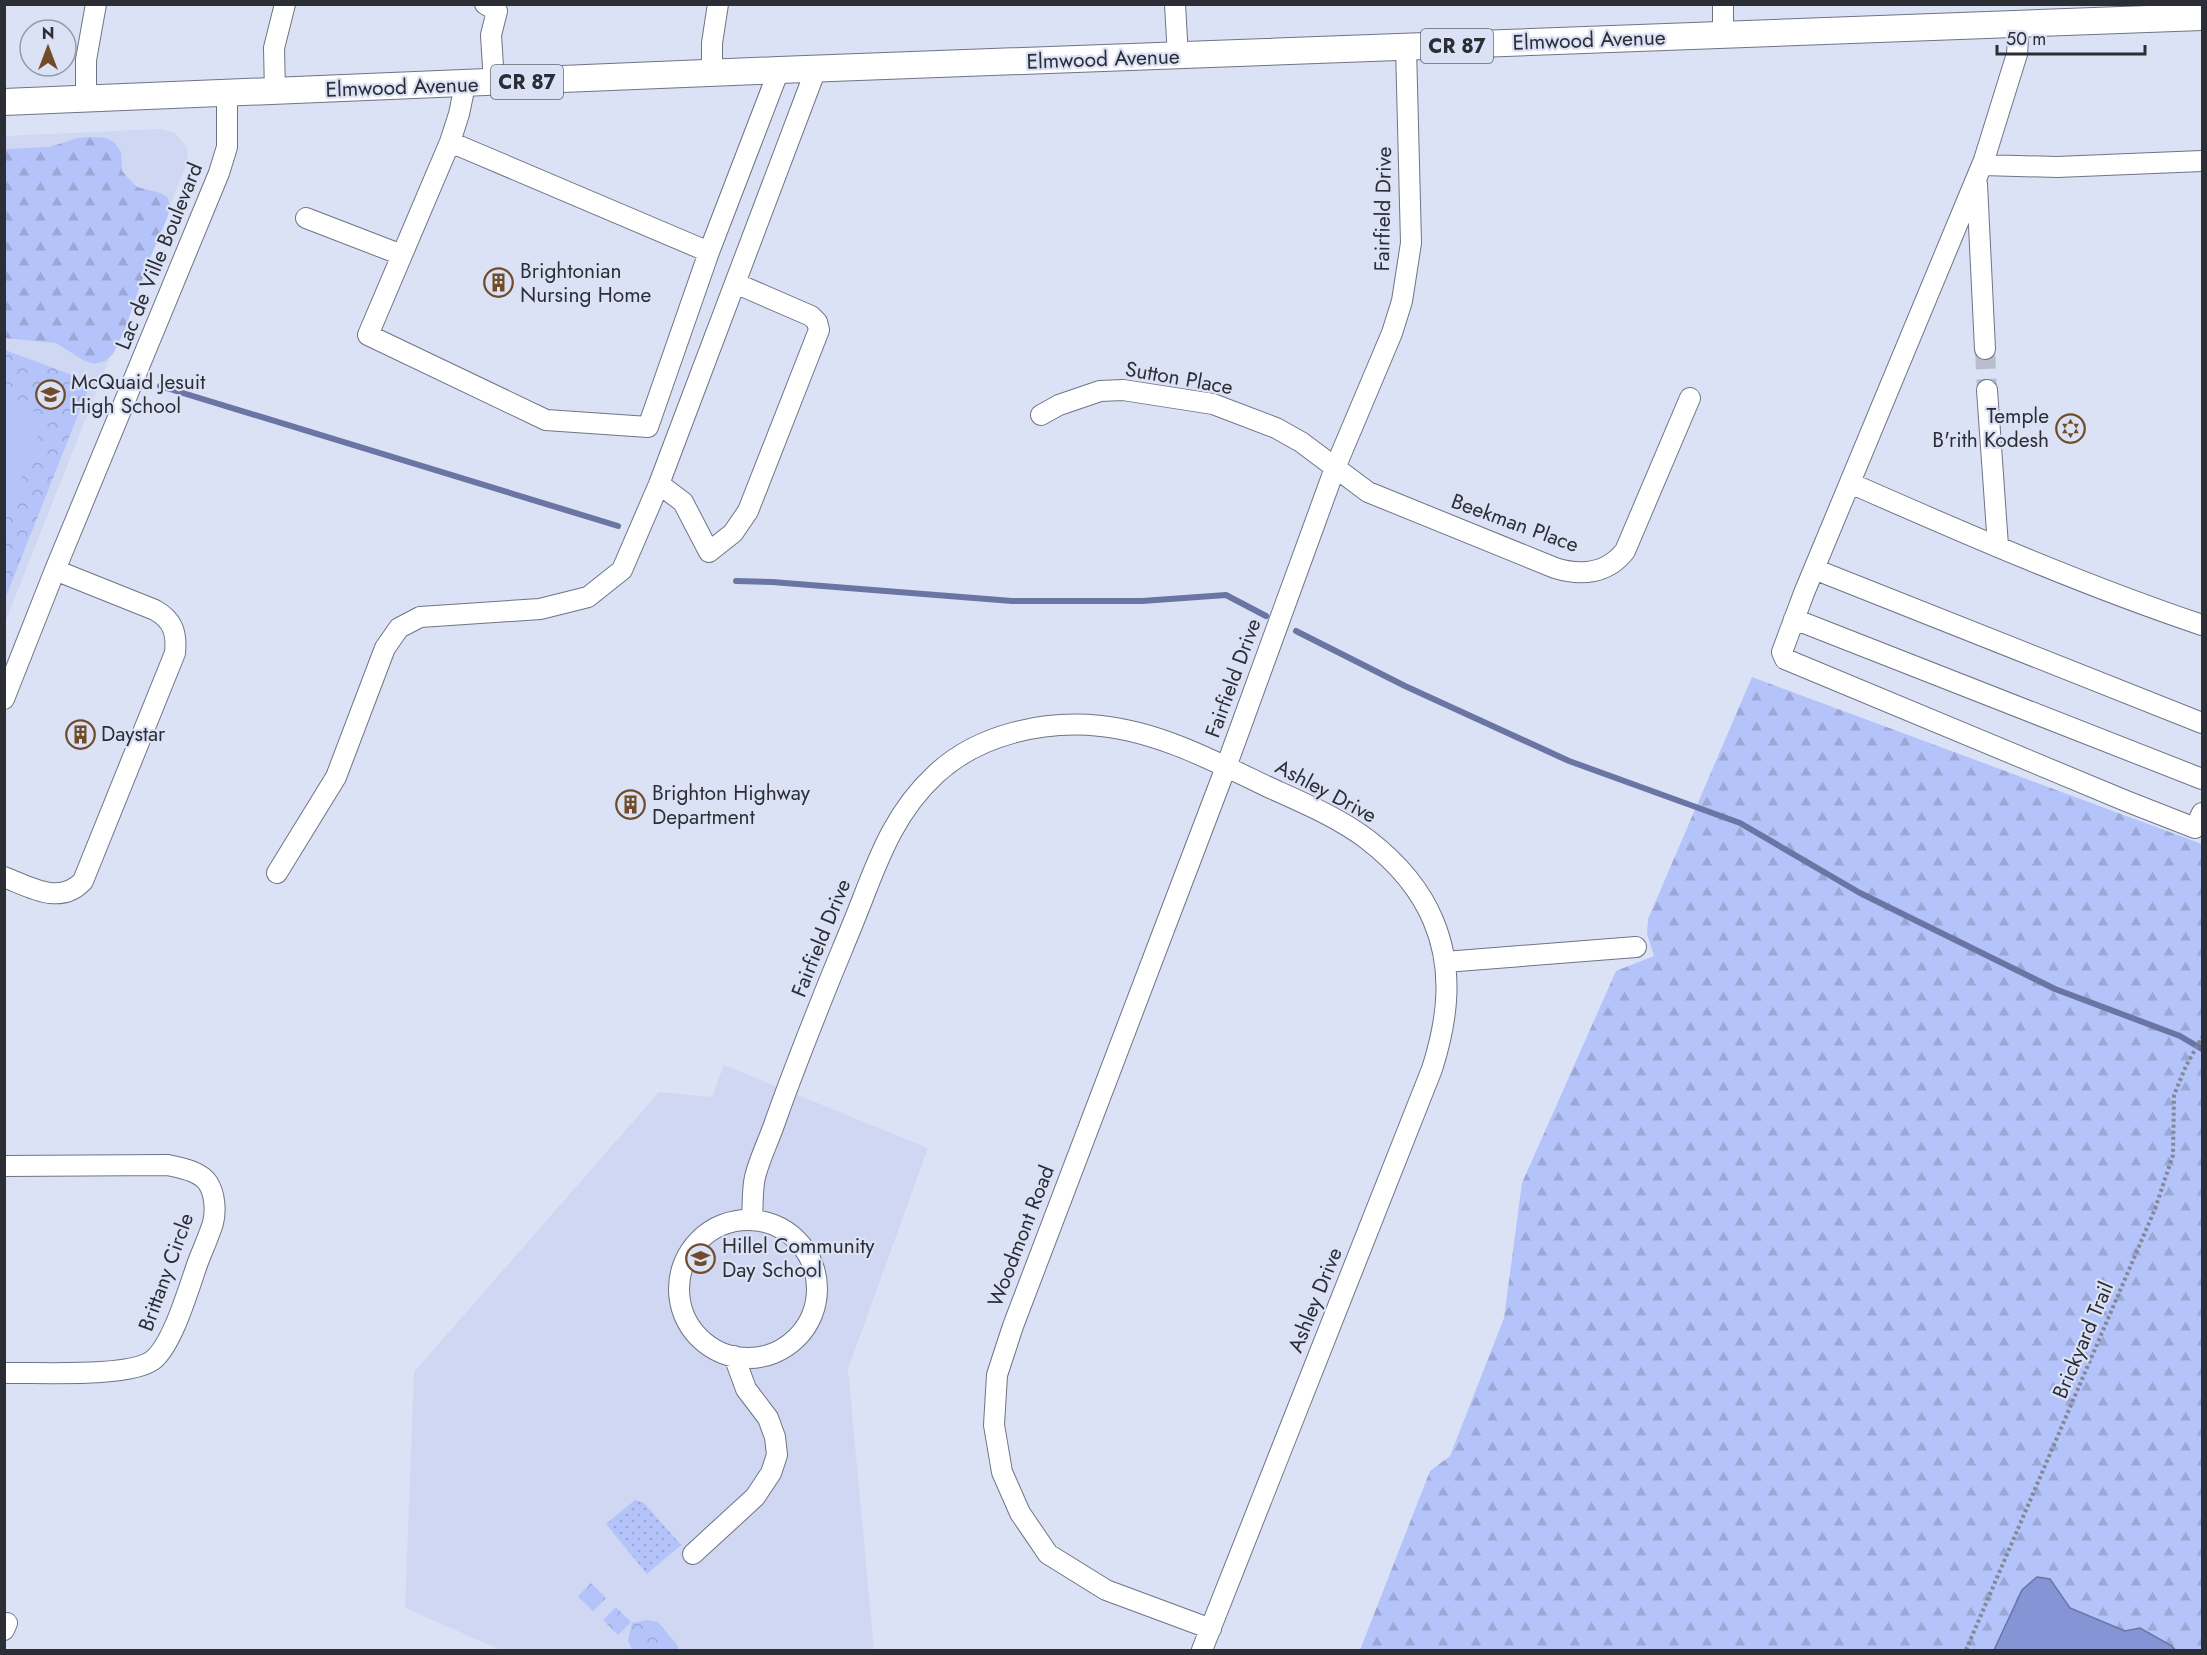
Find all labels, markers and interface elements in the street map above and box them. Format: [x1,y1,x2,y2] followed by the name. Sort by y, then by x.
[18,18,78,78] north arrow
[1997,18,2146,56] scale bar
[42,22,54,45] text: N
[1512,22,1666,58] street label: Elmwood Avenue
[2006,26,2046,52] text: 50 m
[1421,29,1493,63] road number: CR 87
[1026,41,1180,77] street label: Elmwood Avenue
[491,65,563,99] road number: CR 87
[325,69,479,105] street label: Elmwood Avenue
[1367,146,1399,272] street label: Fairfield Drive
[108,158,210,354] street label: Lac de Ville Boulevard
[520,256,652,310] place label: Brightonian Nursing Home
[483,267,515,299] building icon: Brightonian Nursing Home
[1123,354,1235,402] street label: Sutton Place
[71,367,205,421] place label: McQuaid Jesuit High School
[34,378,66,410] school or university icon: McQuaid Jesuit High School
[1932,401,2049,455] place label: Temple B'rith Kodesh
[2054,412,2086,444] synagogue icon: Temple B'rith Kodesh
[1447,486,1583,560] street label: Beekman Place
[1198,614,1268,742] street label: Fairfield Drive
[64,718,96,750] building icon: Daystar
[101,719,166,749] place label: Daystar
[1270,752,1382,830] street label: Ashley Drive
[652,778,811,832] place label: Brighton Highway Department
[615,789,647,821] building icon: Brighton Highway Department
[784,874,858,1001] street label: Fairfield Drive
[980,1161,1062,1311] street label: Woodmont Road
[131,1209,201,1335] street label: Brittany Circle
[722,1231,875,1285] place label: Hillel Community Day School
[685,1242,717,1274] school or university icon: Hillel Community Day School
[1280,1243,1350,1357] street label: Ashley Drive
[2045,1277,2121,1403] street label: Brickyard Trail

